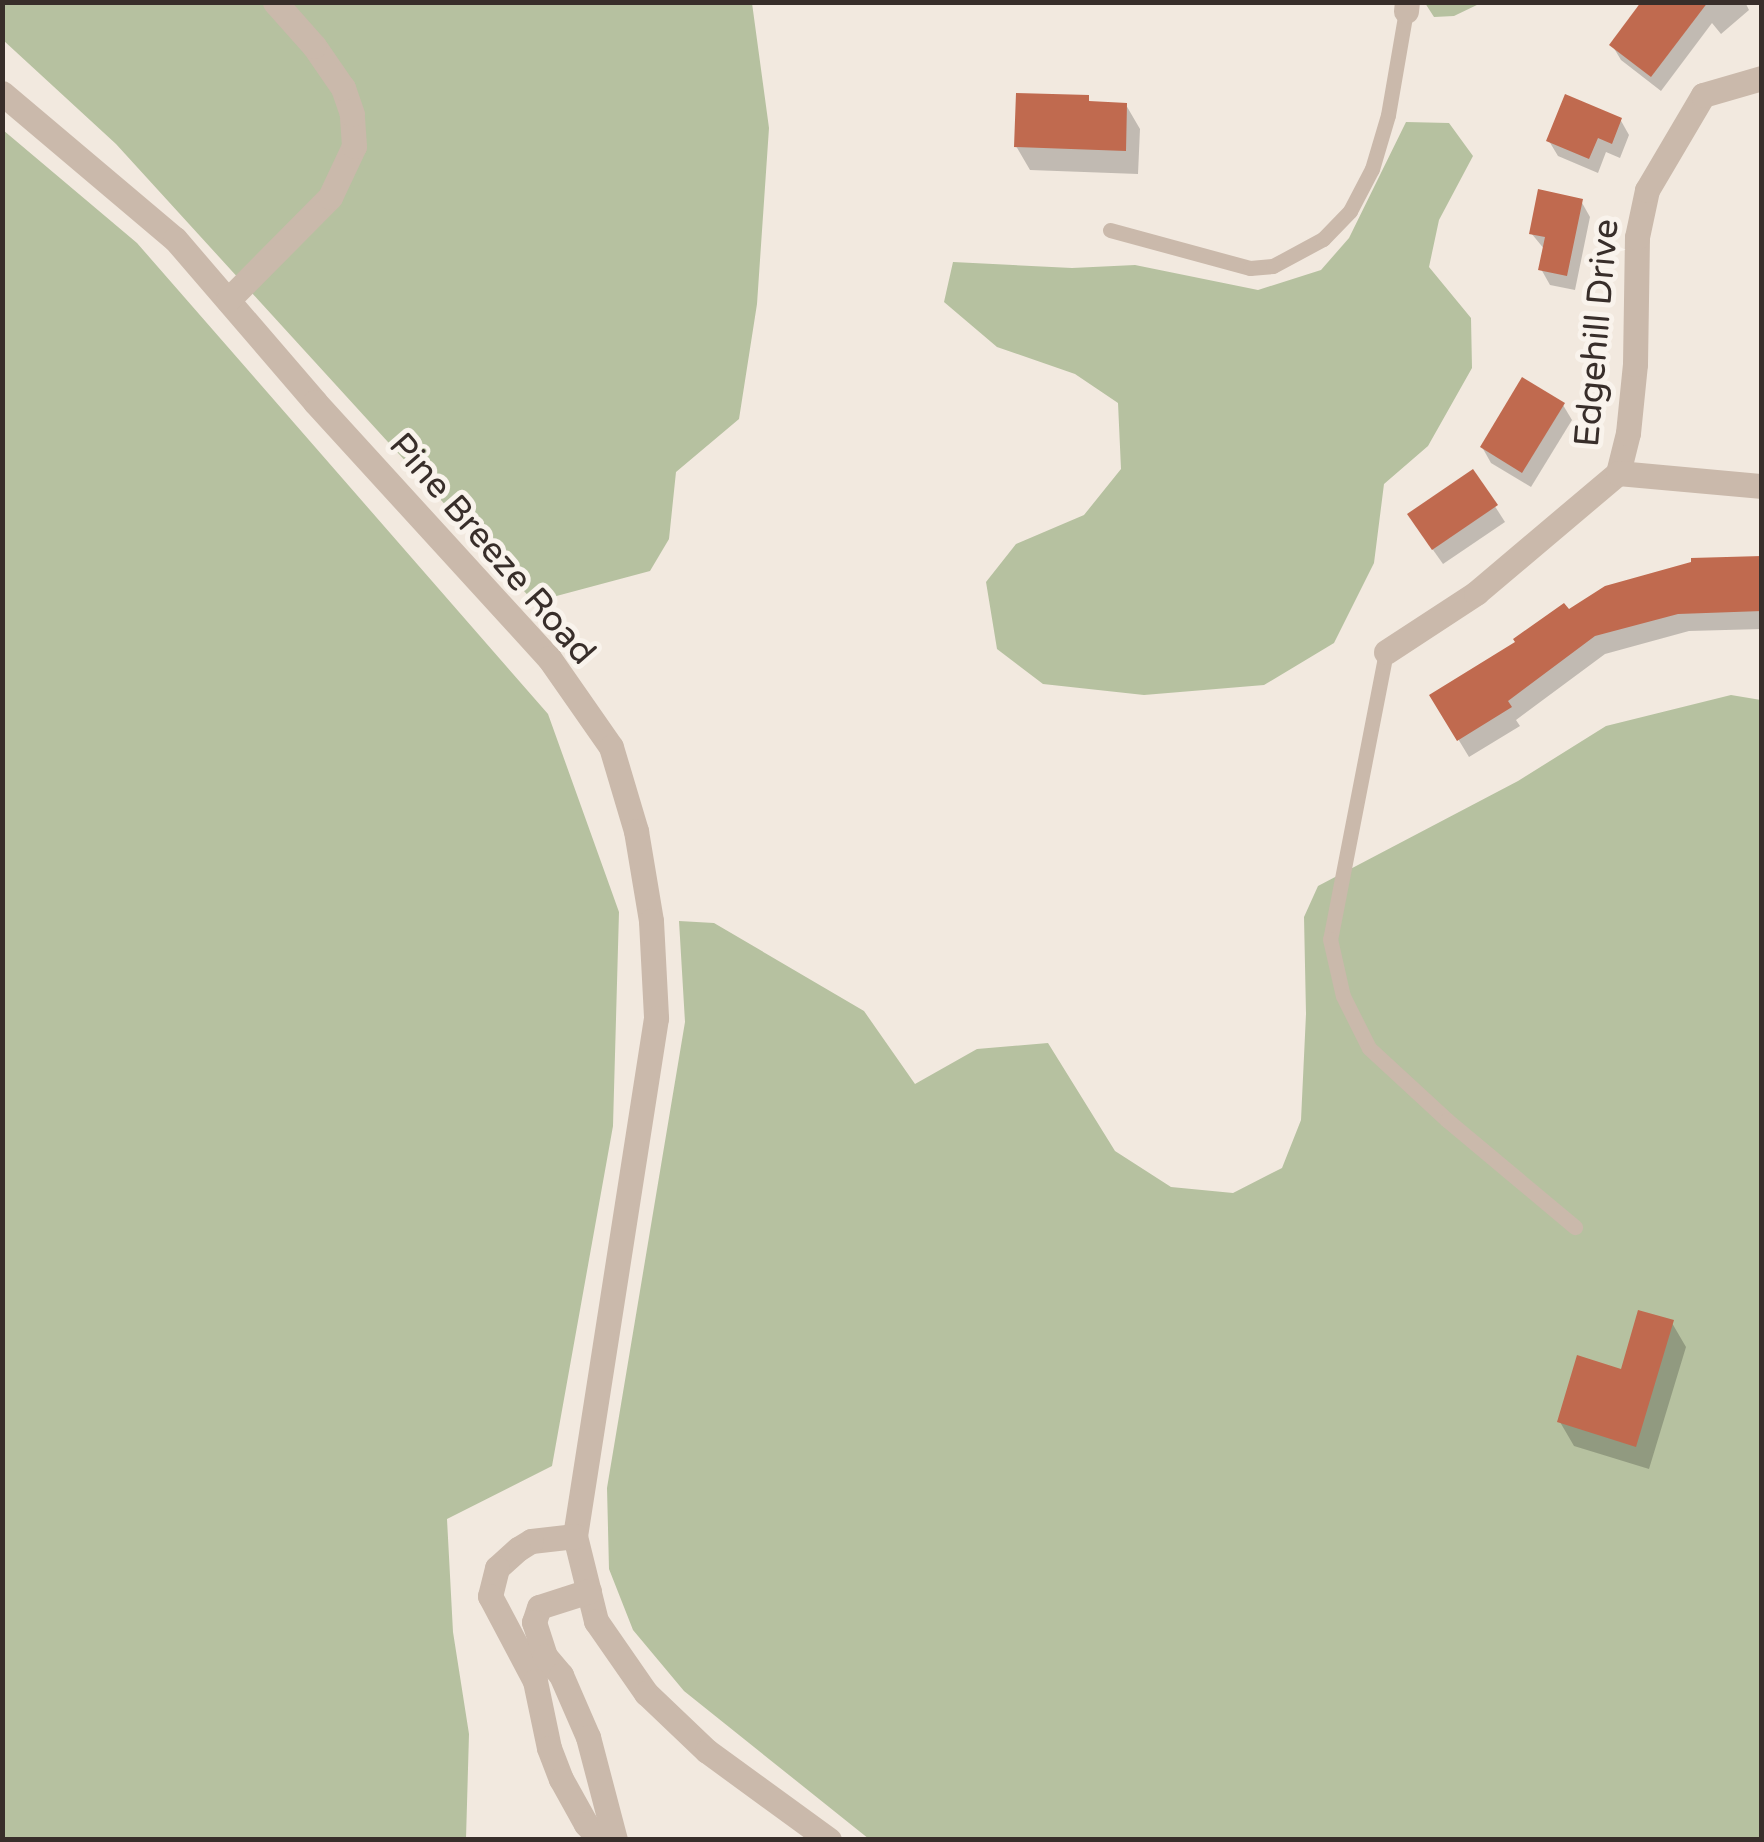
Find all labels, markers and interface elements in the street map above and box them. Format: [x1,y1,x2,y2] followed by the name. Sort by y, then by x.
[1566,217,1628,449] street label: Edgehill Drive
[380,425,604,673] street label: Pine Breeze Road

